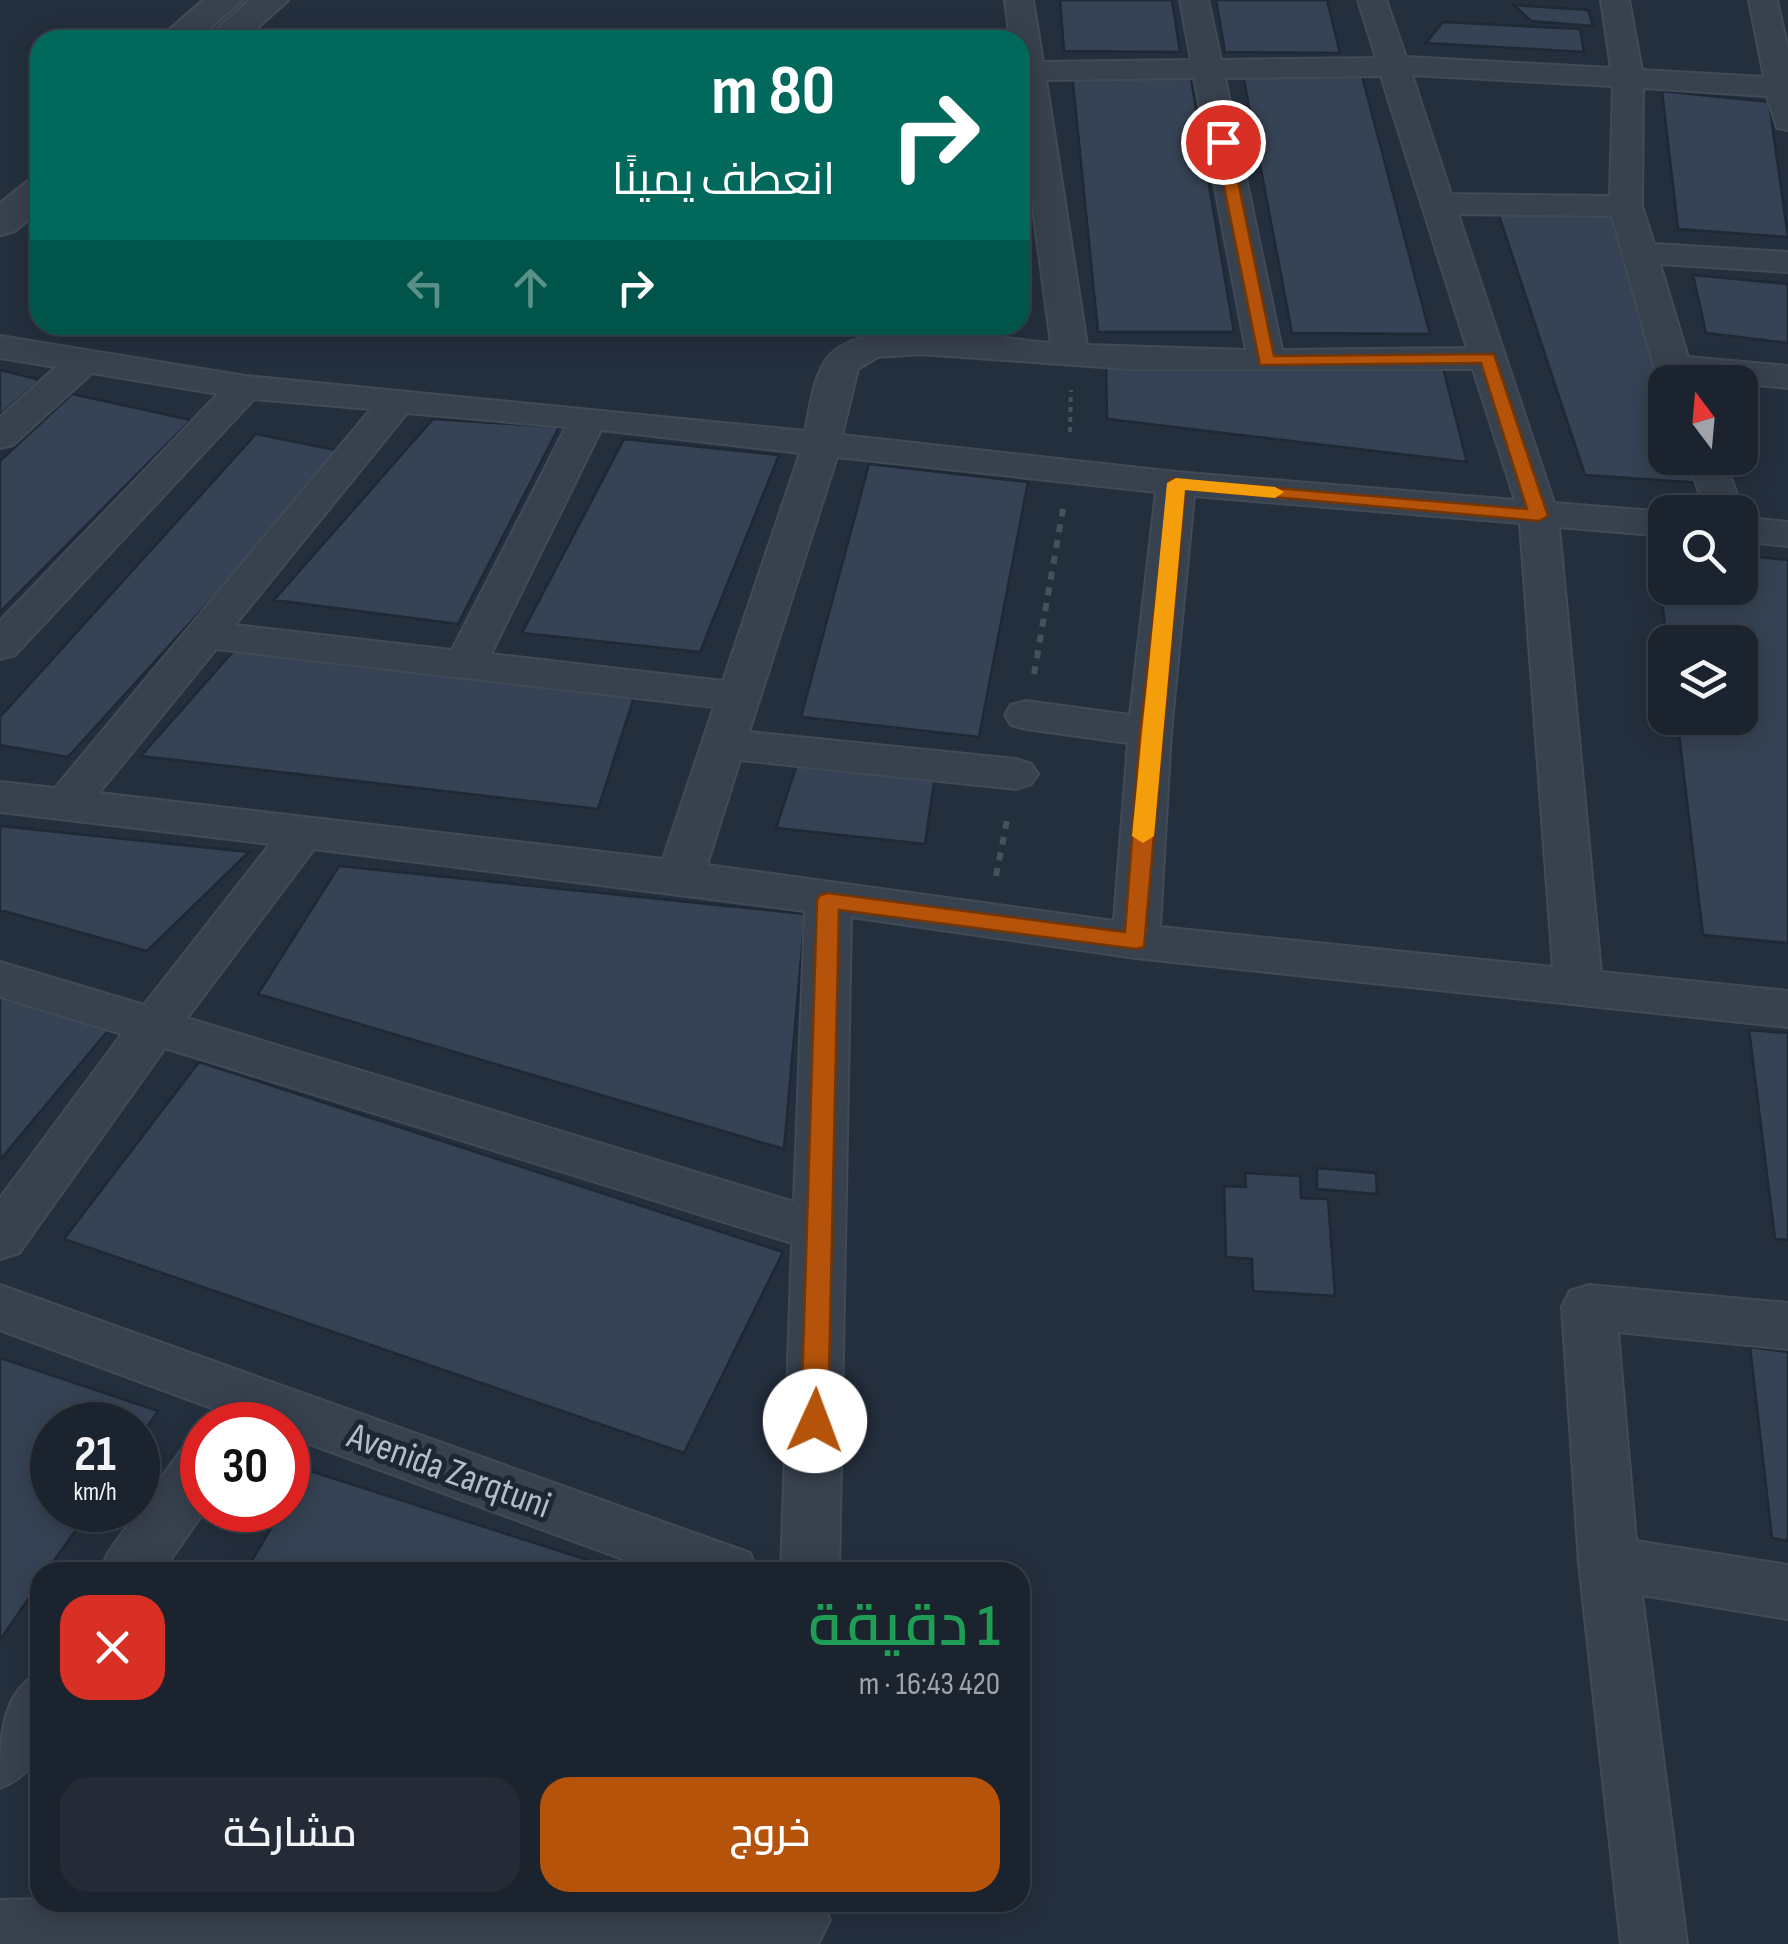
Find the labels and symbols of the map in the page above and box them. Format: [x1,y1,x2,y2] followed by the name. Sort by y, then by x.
[1181,100,1266,185] pin
[1648,365,1758,475] north arrow
[763,1369,867,1473] position arrow
[180,1402,310,1532] speed limit sign: 30
[341,1413,556,1528] street label: Avenida Zarqtuni

